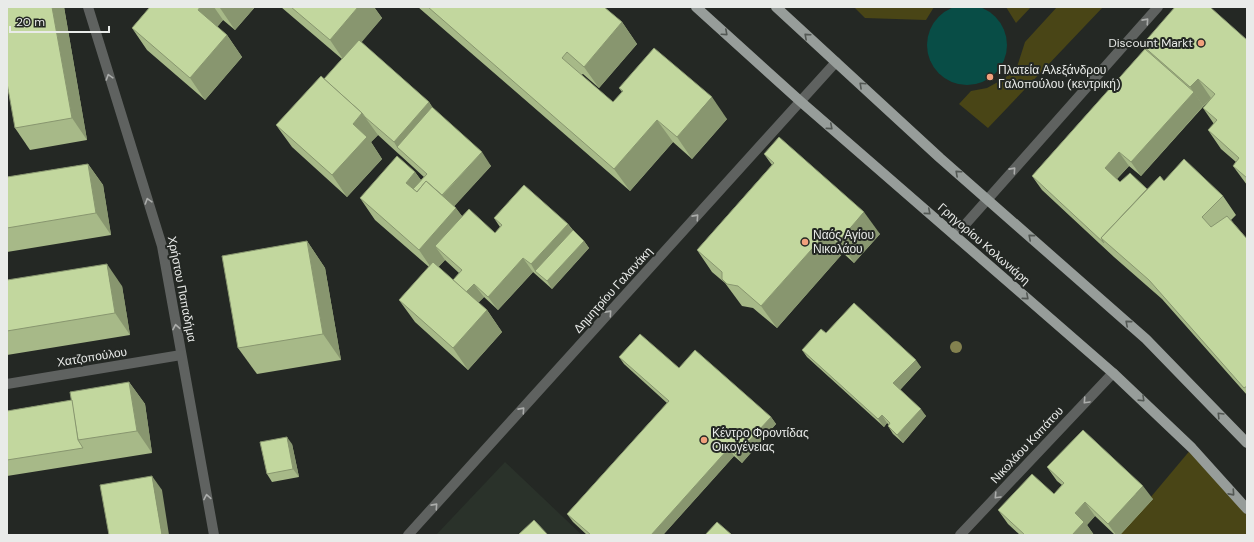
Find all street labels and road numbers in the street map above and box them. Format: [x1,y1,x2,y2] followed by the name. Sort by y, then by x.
[934,199,1034,289] street label: Γρηγορίου Κολωνιάρη
[164,235,200,343] street label: Χρήστου Παπαδήμα
[570,243,656,337] street label: Δημητρίου Γαλανάκη
[56,344,128,370] street label: Χατζοπούλου
[987,403,1067,487] street label: Νικολάου Καπάτου

